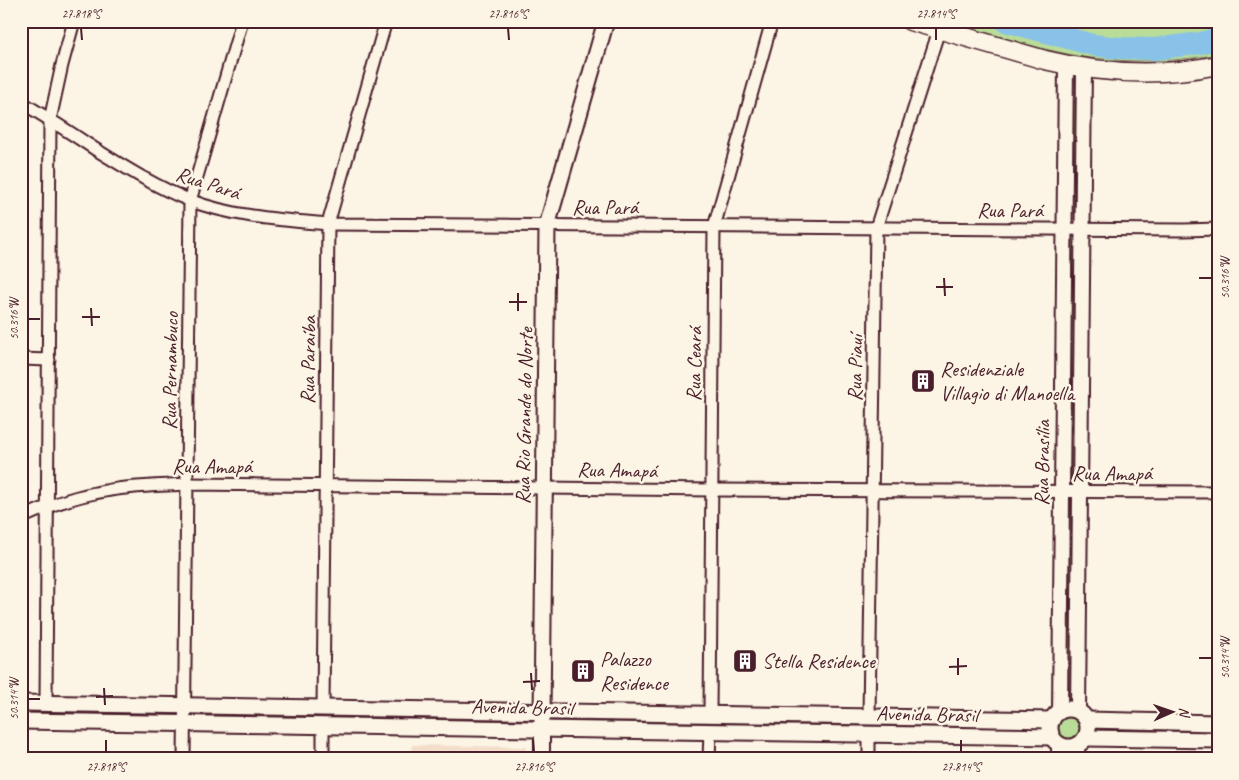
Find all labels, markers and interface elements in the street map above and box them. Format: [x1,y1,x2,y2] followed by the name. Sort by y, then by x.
[62,6,102,22] text: 27.818°S
[489,6,529,22] text: 27.816°S
[917,6,957,22] text: 27.814°S
[173,160,245,206] street label: Rua Pará
[572,194,640,220] street label: Rua Pará
[977,197,1045,223] street label: Rua Pará
[1217,255,1233,299] text: 50.316°W
[6,296,22,340] text: 50.316°W
[156,310,184,430] street label: Rua Pernambuco
[294,314,322,404] street label: Rua Paraíba
[680,325,708,402] street label: Rua Ceará
[509,326,539,505] street label: Rua Rio Grande do Norte
[841,330,869,402] street label: Rua Piauí
[940,356,1076,406] place label: Residenziale Villagio di Manoella
[910,368,936,394] building icon: Residenziale Villagio di Manoella
[1028,418,1056,506] street label: Rua Brasília
[172,453,254,479] street label: Rua Amapá
[577,456,659,484] street label: Rua Amapá
[1072,460,1154,486] street label: Rua Amapá
[1217,635,1233,679] text: 50.314°W
[600,646,670,696] place label: Palazzo Residence
[732,648,758,674] building icon: Stella Residence
[762,648,876,674] place label: Stella Residence
[570,658,596,684] building icon: Palazzo Residence
[6,676,22,720] text: 50.314°W
[1146,688,1196,738] north arrow
[471,693,577,721] street label: Avenida Brasil
[876,700,982,728] street label: Avenida Brasil
[1176,707,1193,719] text: N
[87,759,127,775] text: 27.818°S
[515,759,555,775] text: 27.816°S
[942,759,982,775] text: 27.814°S

